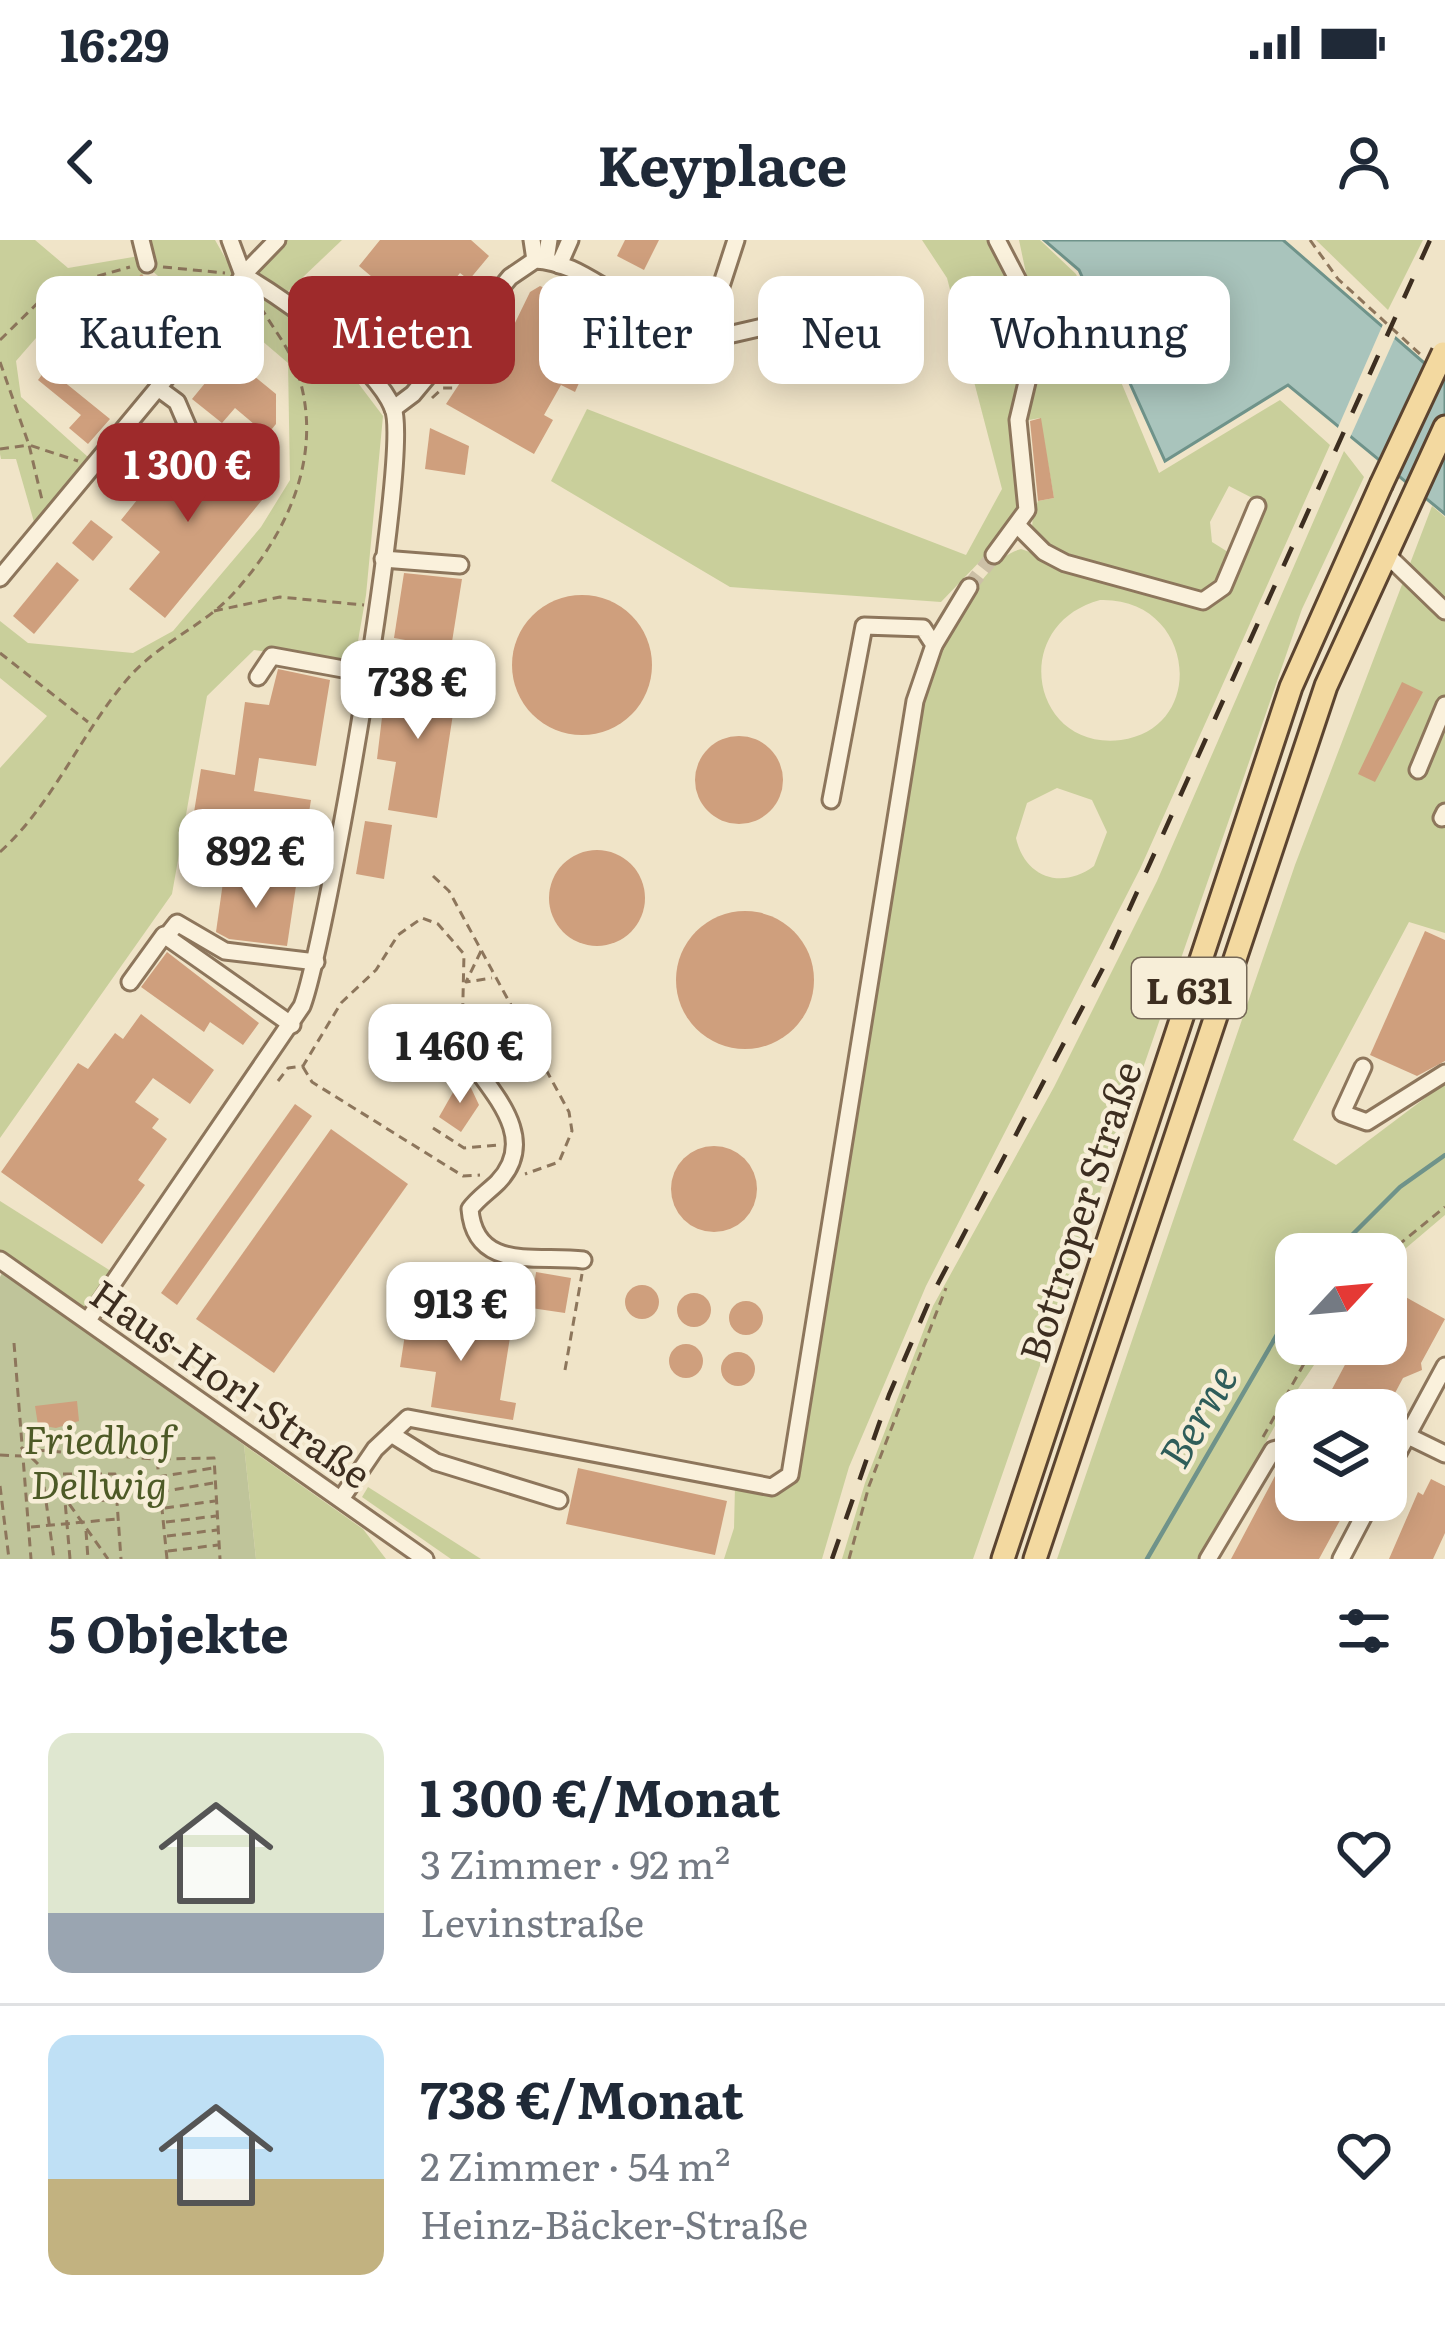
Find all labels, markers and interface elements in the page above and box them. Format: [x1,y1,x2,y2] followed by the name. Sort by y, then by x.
[60,9,170,76] text: 16:29
[598,122,847,203] text: Keyplace
[48,129,114,195] icon: back
[1331,129,1397,195] icon: person
[36,276,264,384] chip: Kaufen
[288,276,515,384] chip: Mieten
[539,276,734,384] chip: Filter
[758,276,924,384] chip: Neu
[948,276,1230,384] chip: Wohnung
[77,423,299,525] pin: 1 300 €
[124,433,252,491] text: 1 300 €
[334,640,502,742] pin: 738 €
[368,650,468,708] text: 738 €
[172,809,340,911] pin: 892 €
[206,819,306,877] text: 892 €
[1132,958,1246,1018] road number: L 631
[349,1004,571,1106] pin: 1 460 €
[395,1014,525,1072] text: 1 460 €
[1002,1053,1154,1369] street label: Bottroper Straße
[1275,1233,1407,1365] north arrow
[1275,1233,1407,1521] map controls
[377,1262,545,1364] pin: 913 €
[80,1263,384,1501] street label: Haus-Horl-Straße
[413,1272,509,1330] text: 913 €
[1142,1352,1250,1478] water label: Berne
[1275,1389,1407,1521] button: layers
[24,1408,179,1511] park label: Friedhof Dellwig
[48,1593,289,1669] text: 5 Objekte
[1331,1598,1397,1664] icon: filters
[420,1757,780,1833] text: 1 300 €/Monat
[144,1781,288,1925] icon: home
[1331,1820,1397,1886] icon: heart
[420,1833,730,1891] text: 3 Zimmer · 92 m²
[420,1891,644,1949] text: Levinstraße
[420,2059,744,2135] text: 738 €/Monat
[144,2083,288,2227] icon: home
[1331,2122,1397,2188] icon: heart
[420,2135,731,2193] text: 2 Zimmer · 54 m²
[420,2193,808,2251] text: Heinz-Bäcker-Straße

